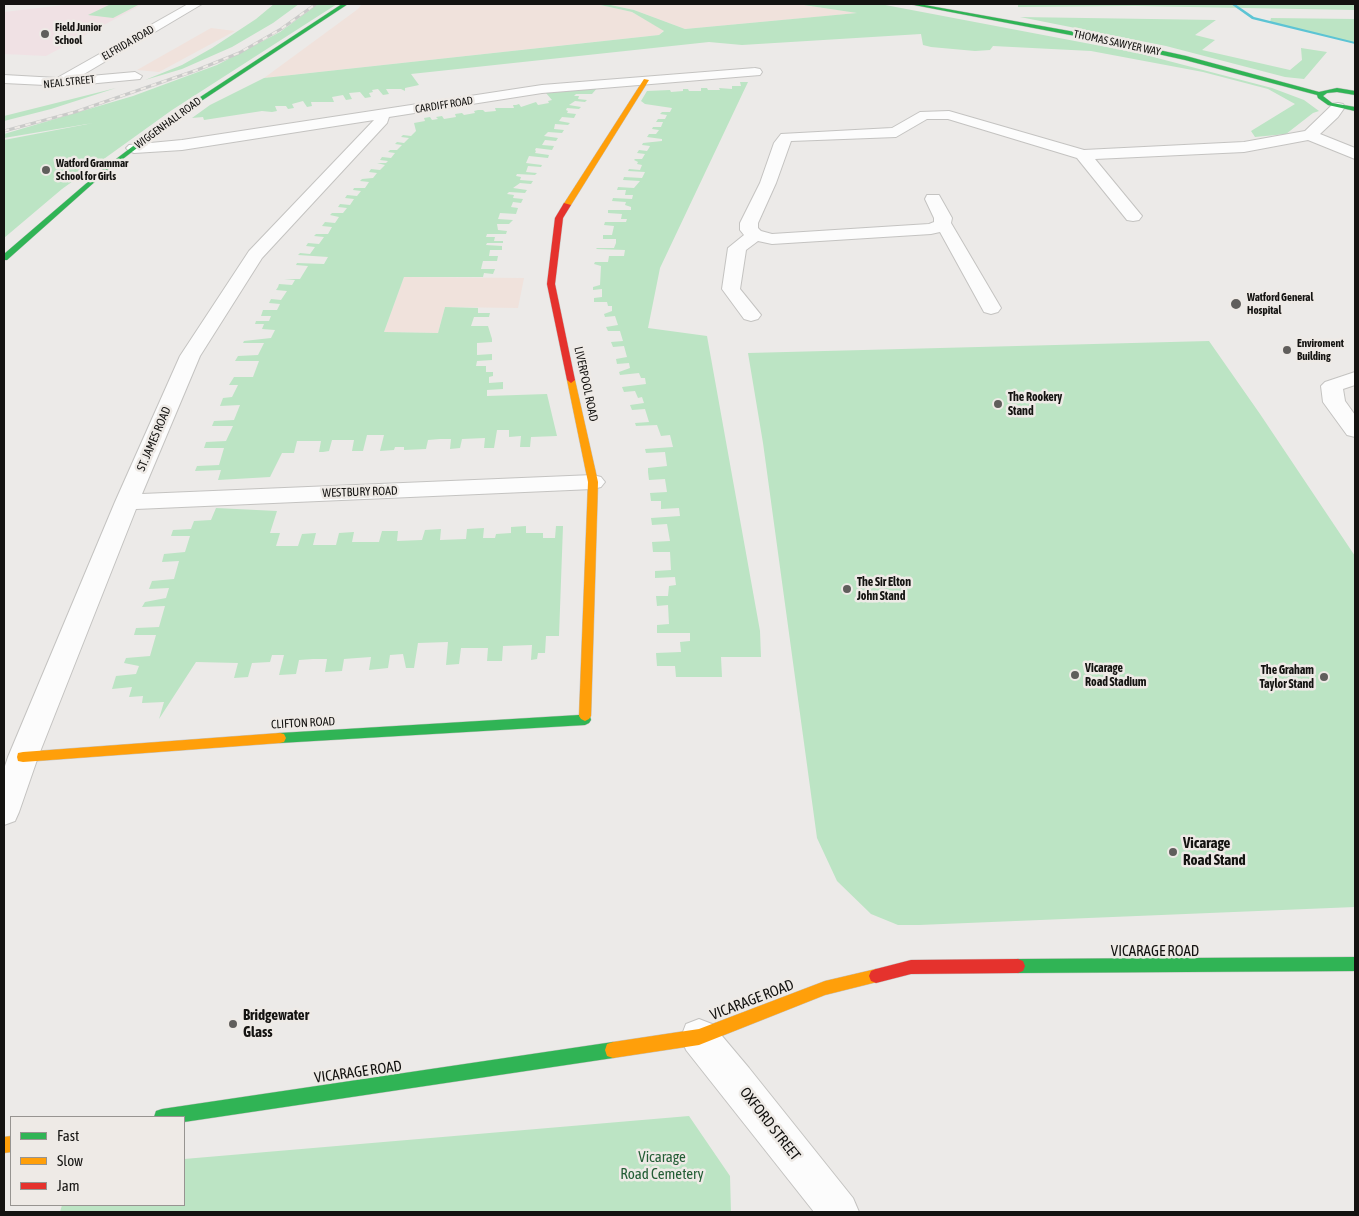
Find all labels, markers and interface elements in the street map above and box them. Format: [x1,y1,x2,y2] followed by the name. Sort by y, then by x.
[55,21,102,47] place label: Field Junior School
[100,23,156,63] street label: ELFRIDA ROAD
[1072,27,1162,59] street label: THOMAS SAWYER WAY
[39,28,51,40] marker: Field Junior School
[43,73,95,91] street label: NEAL STREET
[414,94,474,116] street label: CARDIFF ROAD
[132,95,204,151] street label: WIGGENHALL ROAD
[56,157,128,183] place label: Watford Grammar School for Girls
[40,164,52,176] marker: Watford Grammar School for Girls
[1247,291,1313,317] place label: Watford General Hospital
[1229,297,1243,311] marker: Watford General Hospital
[1297,337,1344,363] place label: Enviroment Building
[1281,344,1293,356] marker: Enviroment Building
[571,345,601,423] street label: LIVERPOOL ROAD
[1008,390,1062,418] place label: The Rookery Stand
[992,398,1004,410] marker: The Rookery Stand
[134,405,174,473] street label: ST. JAMES ROAD
[322,483,398,501] street label: WESTBURY ROAD
[857,575,911,603] place label: The Sir Elton John Stand
[841,583,853,595] marker: The Sir Elton John Stand
[1085,661,1147,689] place label: Vicarage Road Stadium
[1260,663,1314,691] place label: The Graham Taylor Stand
[1069,669,1081,681] marker: Vicarage Road Stadium
[1318,671,1330,683] marker: The Graham Taylor Stand
[271,714,335,732] street label: CLIFTON ROAD
[1183,834,1246,869] place label: Vicarage Road Stand
[1167,846,1179,858] marker: Vicarage Road Stand
[1111,942,1199,960] street label: VICARAGE ROAD
[708,976,796,1024] street label: VICARAGE ROAD
[243,1006,309,1041] place label: Bridgewater Glass
[227,1018,239,1030] marker: Bridgewater Glass
[313,1057,403,1087] street label: VICARAGE ROAD
[736,1084,804,1164] street label: OXFORD STREET
[10,1116,185,1206] legend
[57,1127,79,1144] text: Fast
[620,1148,704,1183] park label: Vicarage Road Cemetery
[57,1152,83,1169] text: Slow
[57,1177,80,1194] text: Jam

